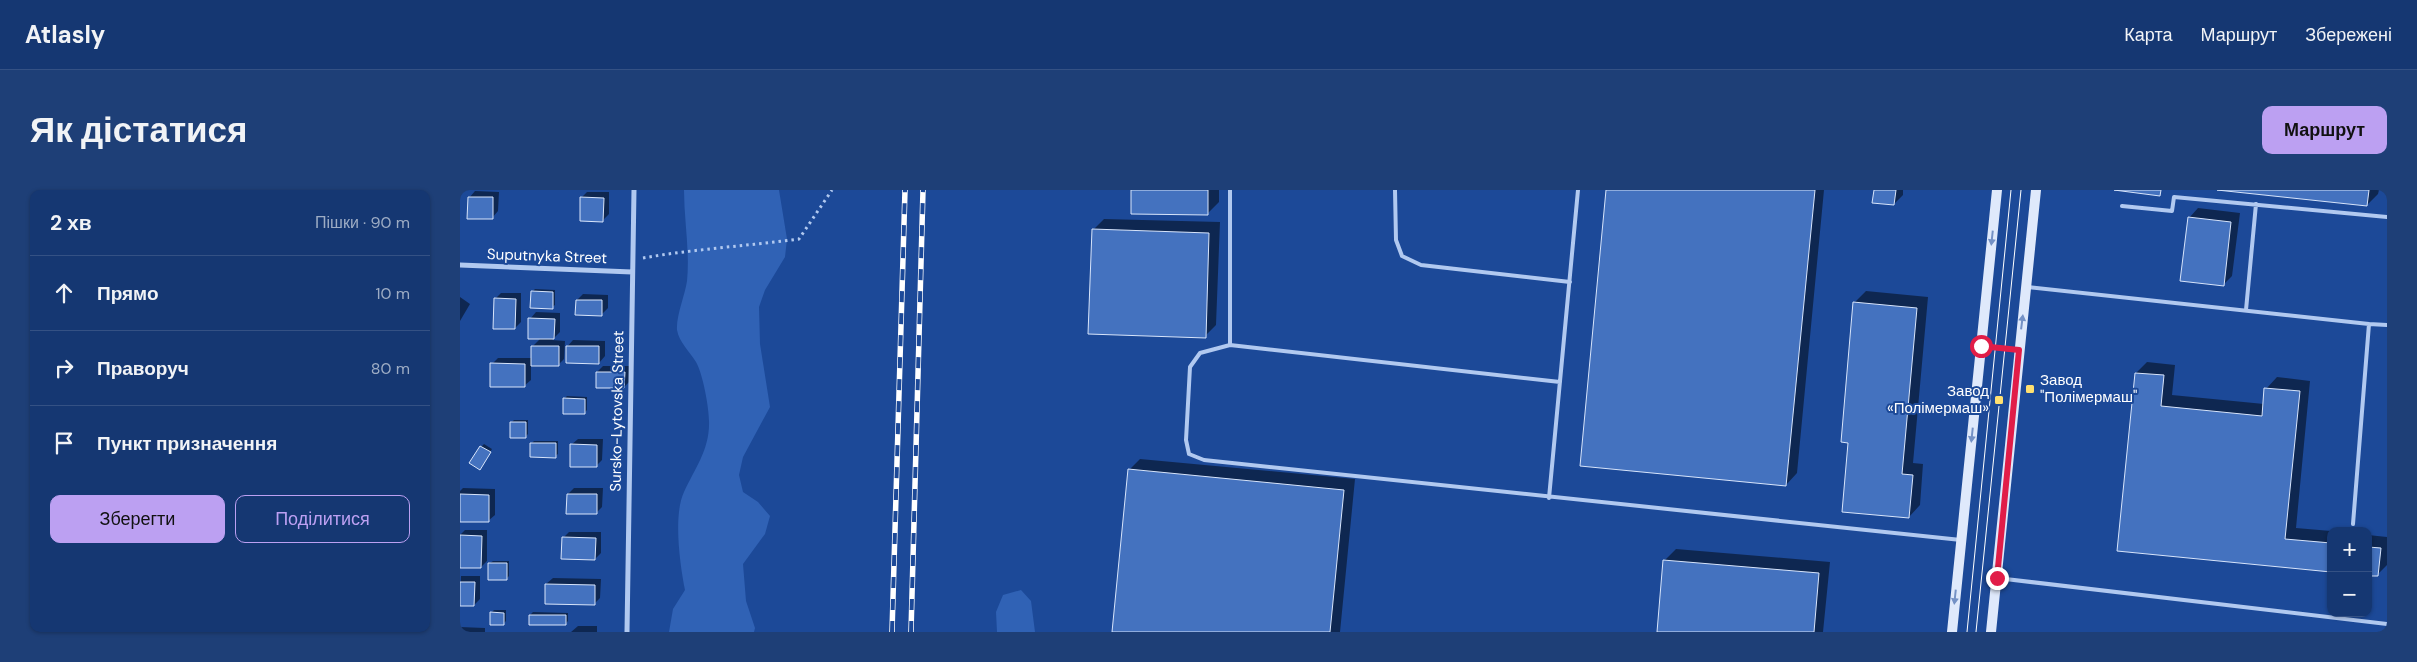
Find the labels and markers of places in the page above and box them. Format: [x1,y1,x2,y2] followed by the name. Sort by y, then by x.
[2040,370,2137,407] place label: Завод "Полімермаш"
[1887,381,1989,418] place label: Завод «Полімермаш»
[2024,383,2036,395] marker: Завод "Полімермаш"
[1993,394,2005,406] marker: Завод «Полімермаш»

